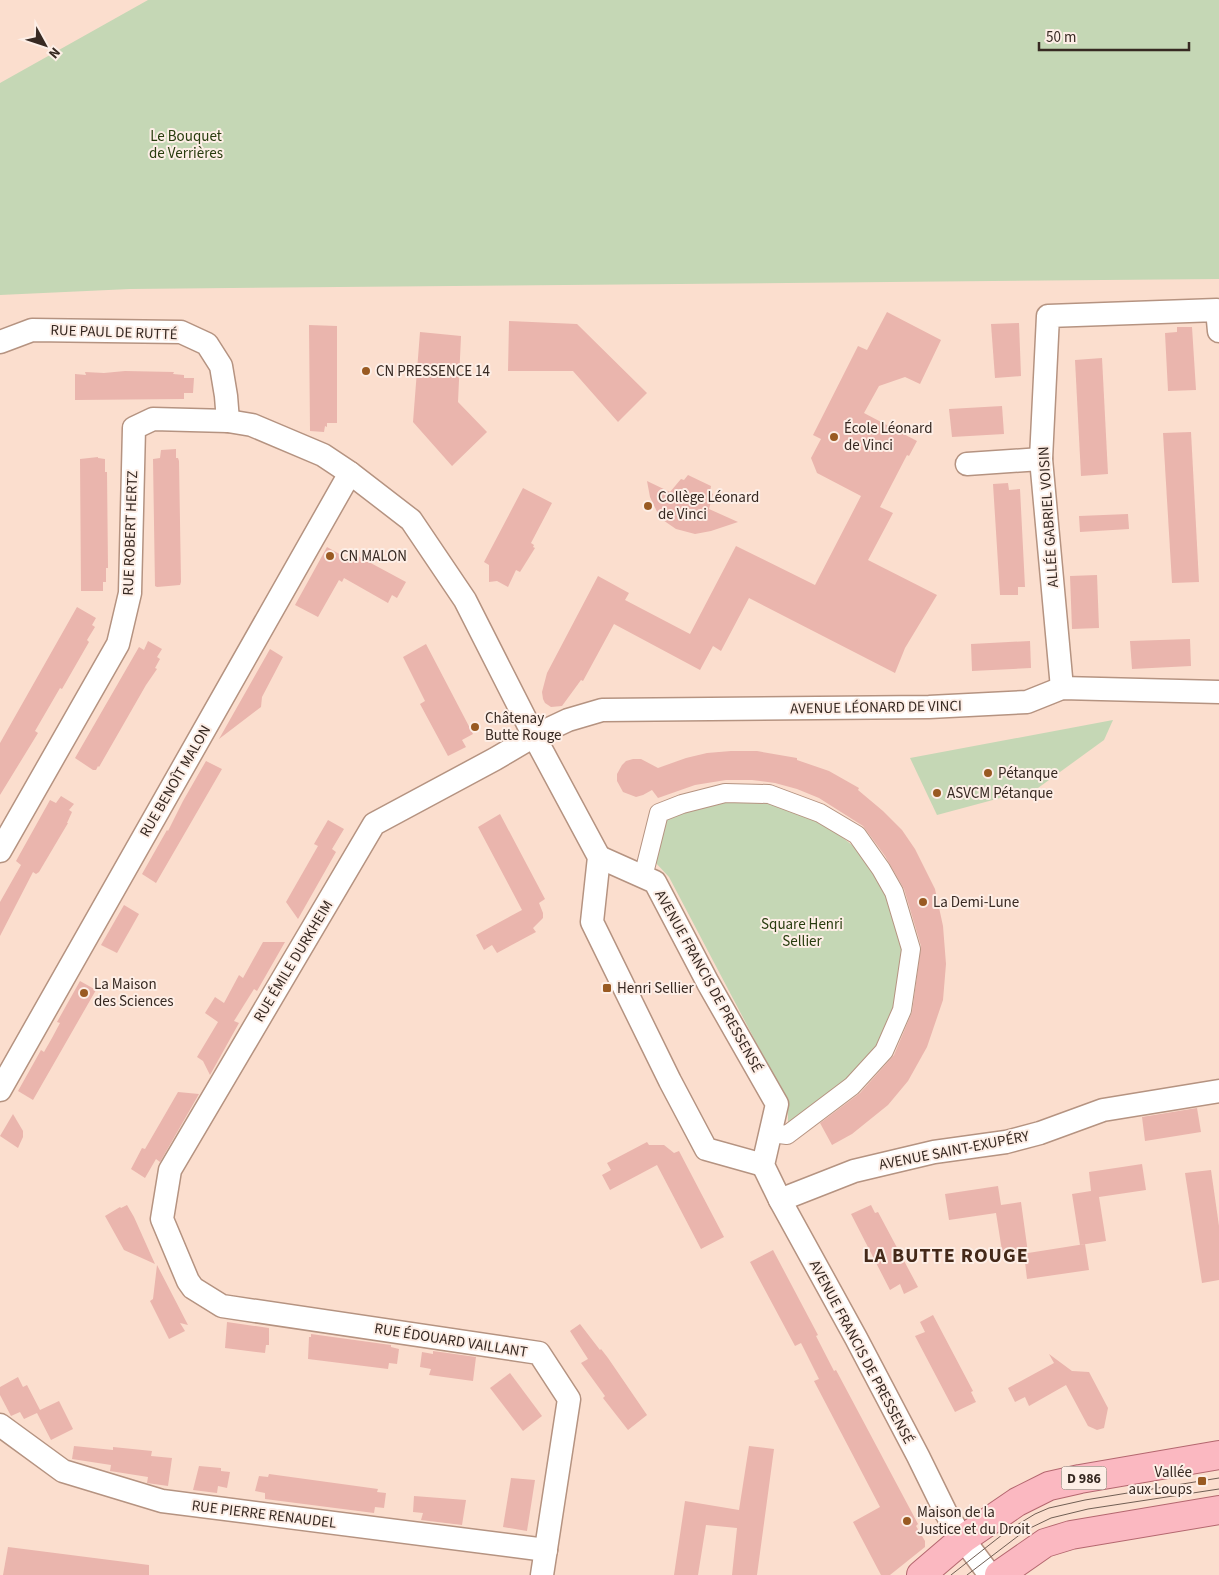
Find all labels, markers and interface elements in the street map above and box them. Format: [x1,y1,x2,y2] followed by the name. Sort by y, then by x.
[20,20,70,70] north arrow
[1039,20,1189,52] scale bar
[1046,27,1076,48] text: 50 m
[44,43,65,63] text: N
[149,126,223,164] park label: Le Bouquet de Verrières
[50,320,178,345] street label: RUE PAUL DE RUTTÉ
[376,361,491,382] place label: CN PRESSENCE 14
[360,365,372,377] marker: CN PRESSENCE 14
[844,418,933,456] place label: École Léonard de Vinci
[828,431,840,443] marker: École Léonard de Vinci
[1033,446,1064,588] street label: ALLÉE GABRIEL VOISIN
[118,470,143,596] street label: RUE ROBERT HERTZ
[658,487,759,525] place label: Collège Léonard de Vinci
[642,500,654,512] marker: Collège Léonard de Vinci
[340,546,407,567] place label: CN MALON
[324,550,336,562] marker: CN MALON
[790,696,962,719] street label: AVENUE LÉONARD DE VINCI
[485,708,562,746] place label: Châtenay Butte Rouge
[135,721,216,841] street label: RUE BENOÎT MALON
[469,721,481,733] marker: Châtenay Butte Rouge
[998,763,1058,784] place label: Pétanque
[982,767,994,779] marker: Pétanque
[947,783,1053,804] place label: ASVCM Pétanque
[931,787,943,799] marker: ASVCM Pétanque
[650,886,768,1076] street label: AVENUE FRANCIS DE PRESSENSÉ
[933,892,1019,913] place label: La Demi-Lune
[249,896,338,1026] street label: RUE ÉMILE DURKHEIM
[917,896,929,908] marker: La Demi-Lune
[761,914,843,952] park label: Square Henri Sellier
[94,974,173,1012] place label: La Maison des Sciences
[617,978,695,999] place label: Henri Sellier
[601,982,613,994] marker: Henri Sellier
[78,987,90,999] marker: La Maison des Sciences
[877,1125,1032,1175] street label: AVENUE SAINT-EXUPÉRY
[863,1242,1029,1270] district label: LA BUTTE ROUGE
[804,1257,919,1448] street label: AVENUE FRANCIS DE PRESSENSÉ
[373,1318,529,1363] street label: RUE ÉDOUARD VAILLANT
[1129,1462,1192,1500] place label: Vallée aux Loups
[1062,1466,1106,1490] road number: D 986
[1196,1475,1208,1487] marker: Vallée aux Loups
[190,1495,337,1534] street label: RUE PIERRE RENAUDEL
[917,1502,1030,1540] place label: Maison de la Justice et du Droit
[901,1515,913,1527] marker: Maison de la Justice et du Droit

